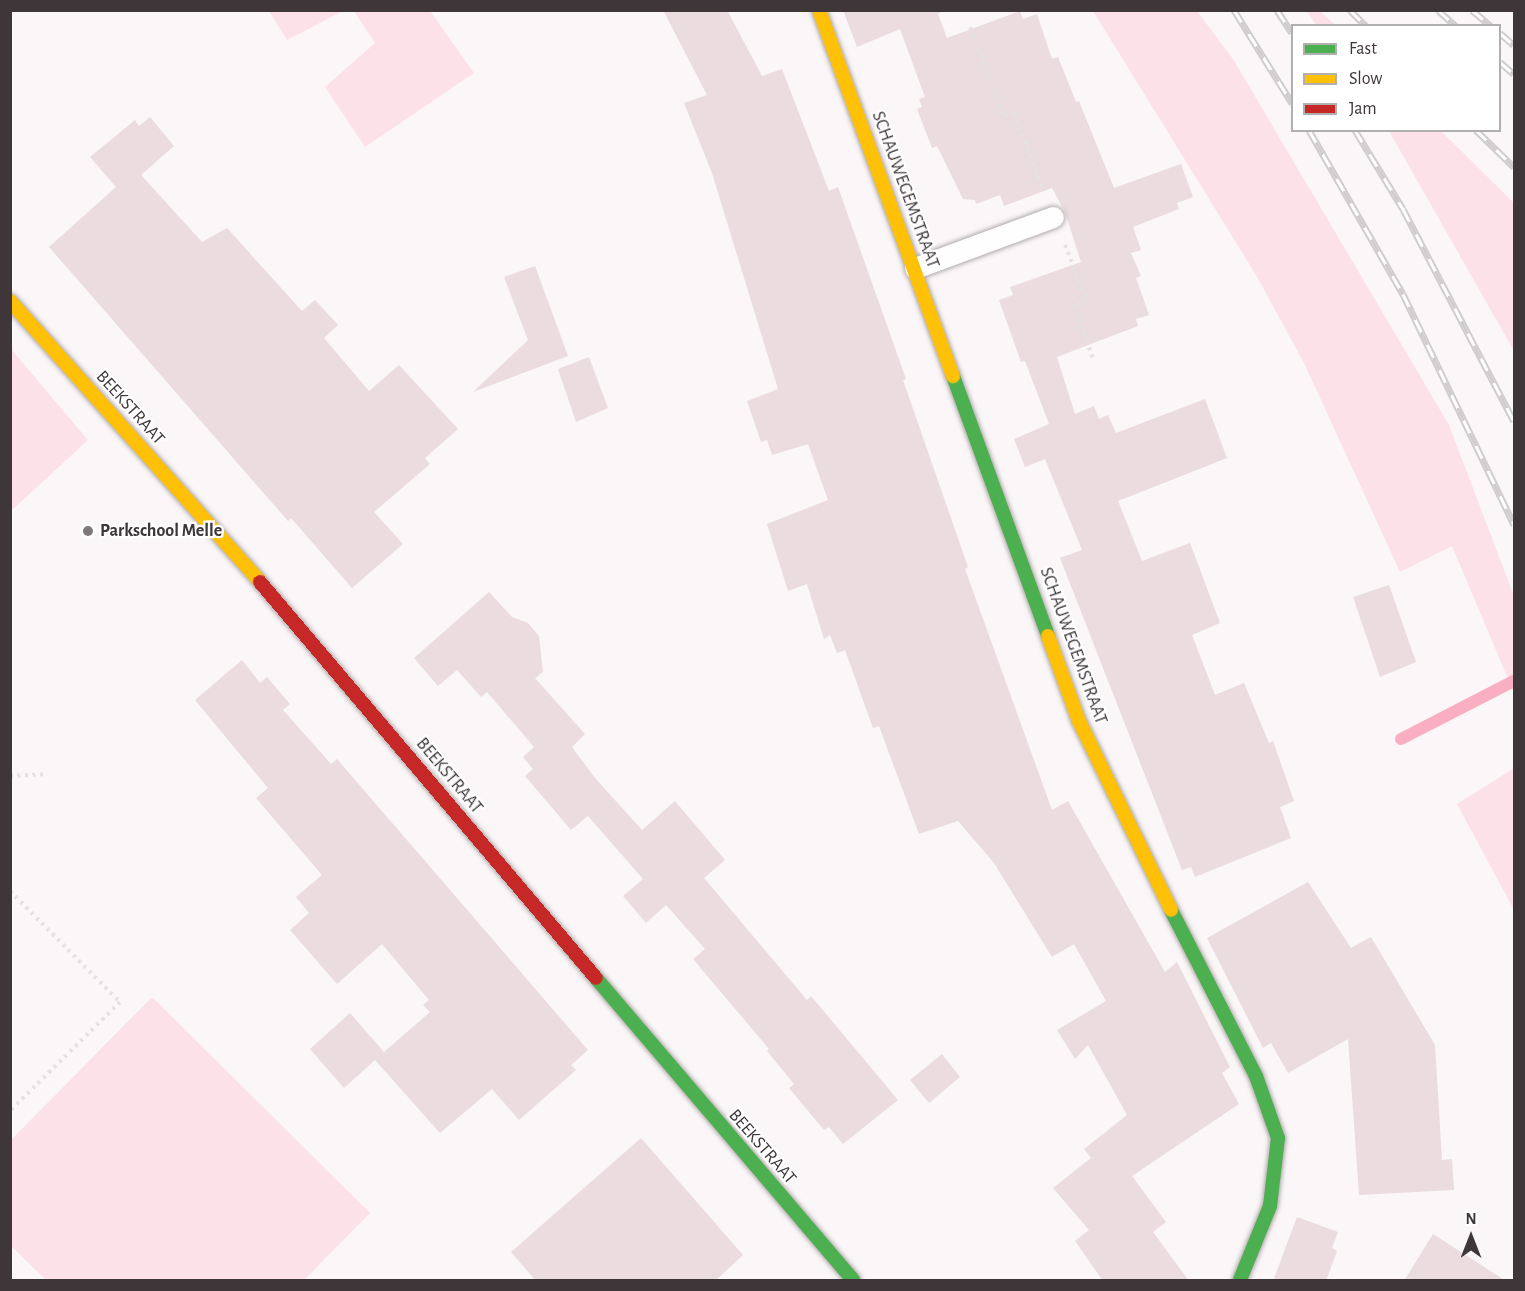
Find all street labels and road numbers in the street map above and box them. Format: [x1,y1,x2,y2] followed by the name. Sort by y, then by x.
[867,109,943,271] street label: SCHAUWEGEMSTRAAT
[91,366,169,450] street label: BEEKSTRAAT
[1035,565,1111,727] street label: SCHAUWEGEMSTRAAT
[411,734,487,818] street label: BEEKSTRAAT
[723,1105,801,1189] street label: BEEKSTRAAT

